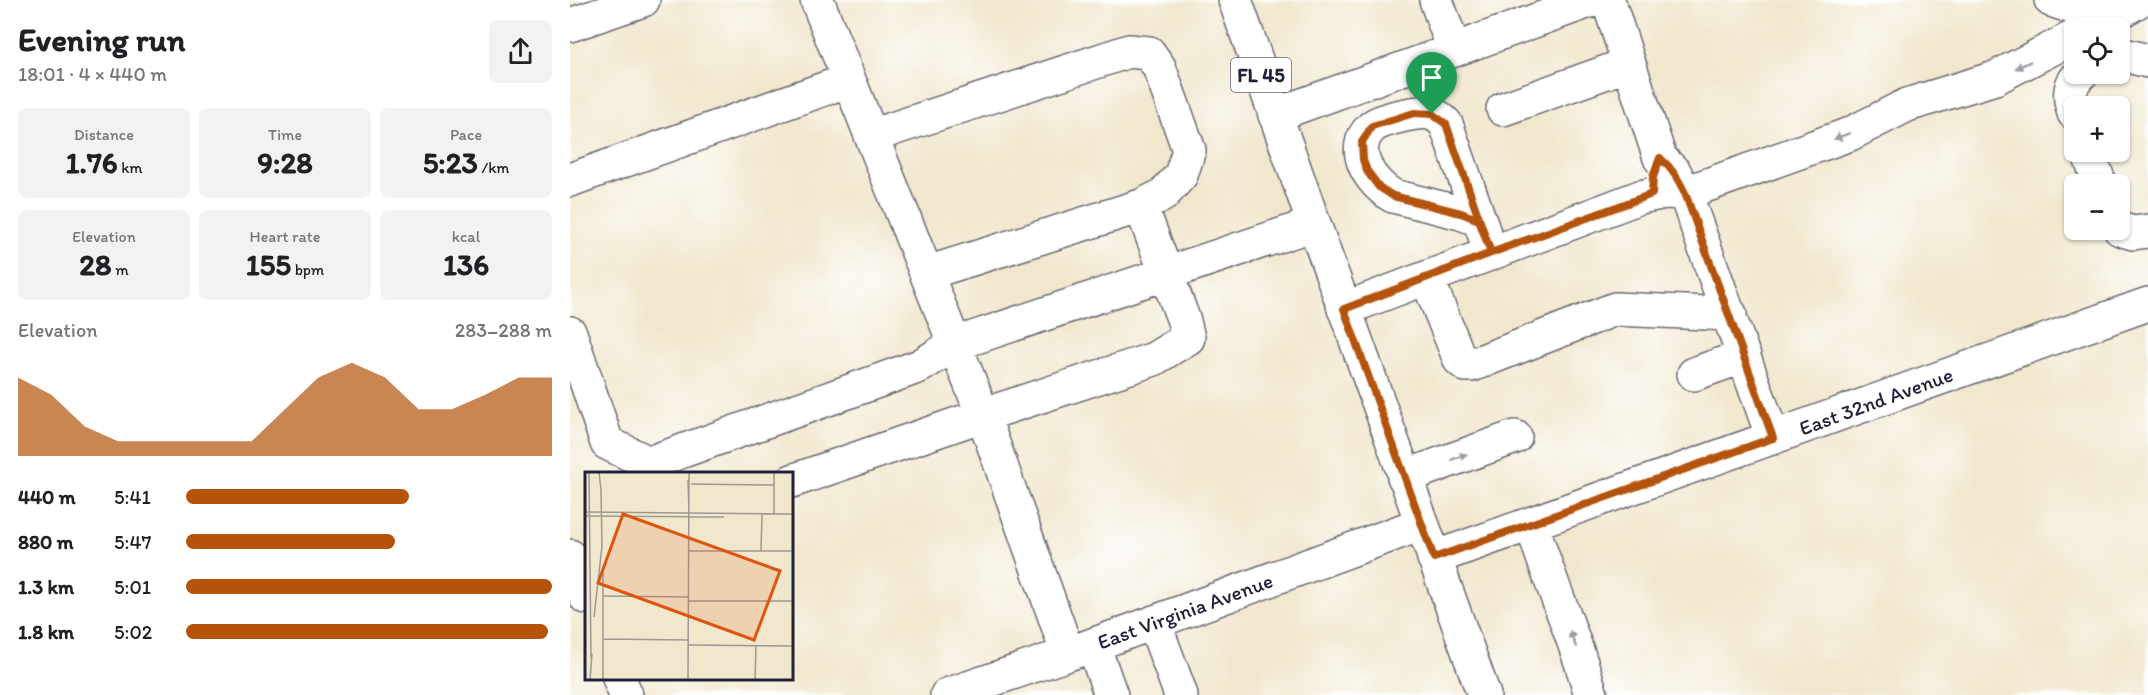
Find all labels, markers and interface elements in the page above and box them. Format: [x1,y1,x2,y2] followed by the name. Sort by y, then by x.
[2064,18,2130,240] map controls
[2064,18,2130,84] button: locate
[18,20,185,59] text: Evening run
[489,20,552,83] button: share
[1406,52,1457,114] pin
[1231,58,1291,92] road number: FL 45
[2014,60,2031,70] one-way arrow
[1415,61,1448,94] icon: arrive
[18,62,167,86] text: 18:01 · 4 × 440 m
[2064,96,2130,162] button: +
[74,125,134,144] text: Distance
[268,125,302,144] text: Time
[450,125,482,144] text: Pace
[1833,132,1851,142] one-way arrow
[66,144,118,181] text: 1.76
[257,144,313,181] text: 9:28
[423,144,478,181] text: 5:23
[118,158,142,177] text: km
[478,158,509,177] text: /km
[2064,174,2130,240] button: −
[72,227,136,246] text: Elevation
[250,227,320,246] text: Heart rate
[452,227,480,246] text: kcal
[79,246,112,283] text: 28
[246,246,291,283] text: 155
[443,246,489,283] text: 136
[112,260,129,279] text: m
[291,260,324,279] text: bpm
[18,318,97,342] text: Elevation
[455,318,552,342] text: 283–288 m
[1796,362,1956,440] street label: East 32nd Avenue
[1451,452,1469,462] one-way arrow
[585,472,794,680] inset map
[18,485,76,509] text: 440 m
[114,485,151,509] text: 5:41
[18,530,74,554] text: 880 m
[114,530,151,554] text: 5:47
[1094,568,1276,654] street label: East Virginia Avenue
[18,575,74,599] text: 1.3 km
[114,575,151,599] text: 5:01
[18,620,74,644] text: 1.8 km
[114,620,152,644] text: 5:02
[1568,630,1578,648] one-way arrow

